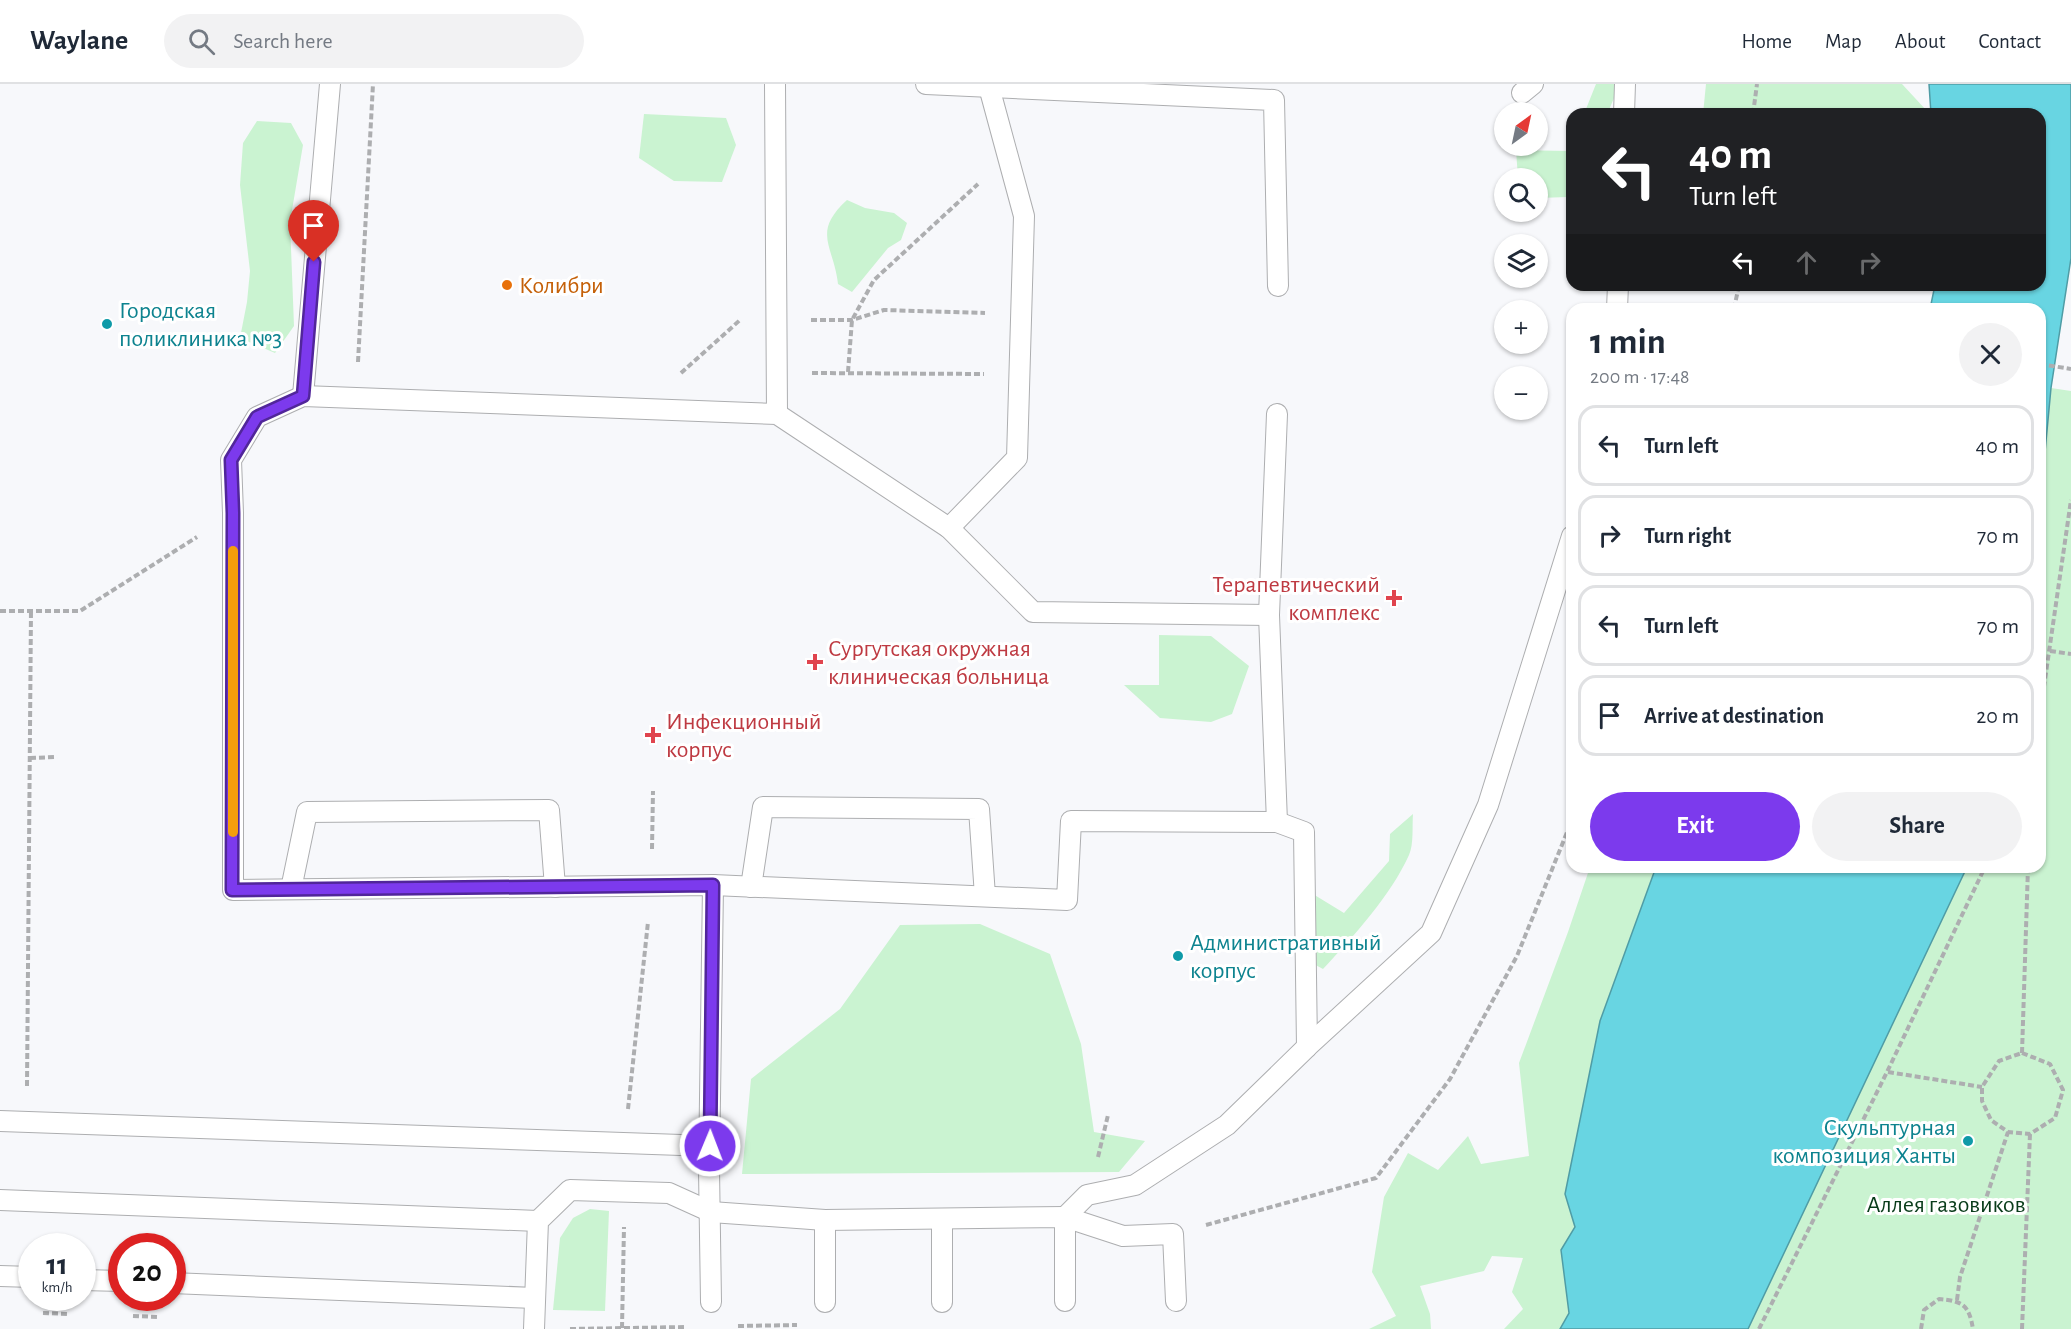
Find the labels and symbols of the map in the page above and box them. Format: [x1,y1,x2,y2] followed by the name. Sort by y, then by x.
[1494,102,1548,156] north arrow
[288,200,339,262] pin
[519,274,604,298] place label: Колибри
[500,278,514,292] marker: Колибри
[119,299,282,351] place label: Городская поликлиника №3
[100,317,114,331] marker: Городская поликлиника №3
[1213,573,1380,625] place label: Терапевтический комплекс
[1385,589,1403,607] marker: Терапевтический комплекс
[828,637,1049,689] place label: Сургутская окружная клиническая больница
[806,653,824,671] marker: Сургутская окружная клиническая больница
[666,710,821,762] place label: Инфекционный корпус
[644,726,662,744] marker: Инфекционный корпус
[1190,931,1381,983] place label: Административный корпус
[1171,949,1185,963] marker: Административный корпус
[678,1114,742,1178] position arrow
[1772,1116,1956,1168] place label: Скульптурная композиция Ханты
[1961,1134,1975,1148] marker: Скульптурная композиция Ханты
[1866,1193,2026,1217] park label: Аллея газовиков
[108,1233,186,1311] speed limit sign: 20

